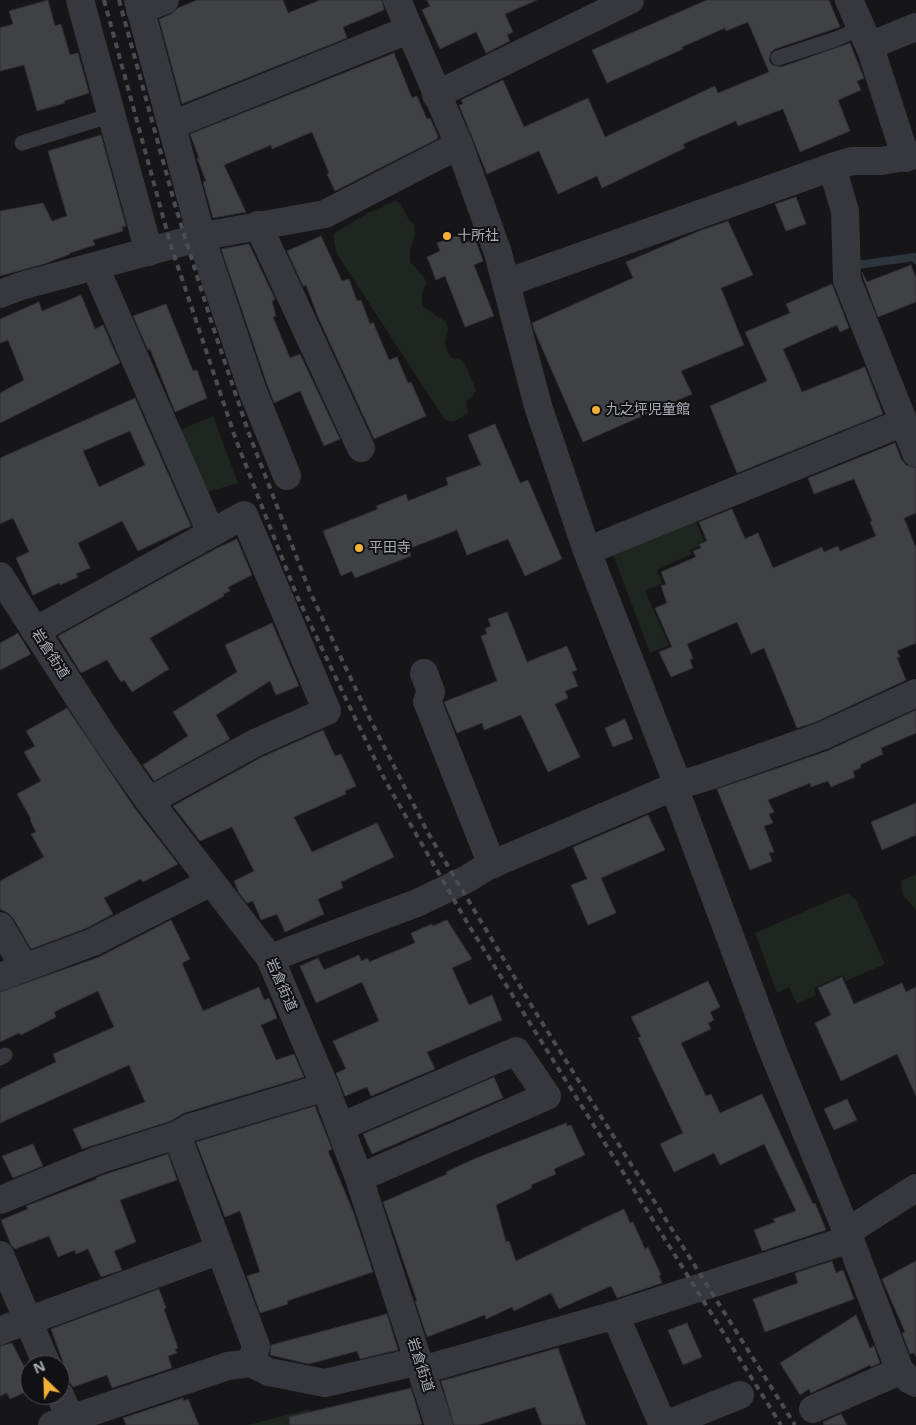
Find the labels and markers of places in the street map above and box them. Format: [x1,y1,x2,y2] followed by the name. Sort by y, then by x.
[457,228,499,244] place label: 十所社
[441,230,453,242] marker: 十所社
[606,402,690,418] place label: 九之坪児童館
[590,404,602,416] marker: 九之坪児童館
[369,540,411,556] place label: 平田寺
[353,542,365,554] marker: 平田寺

